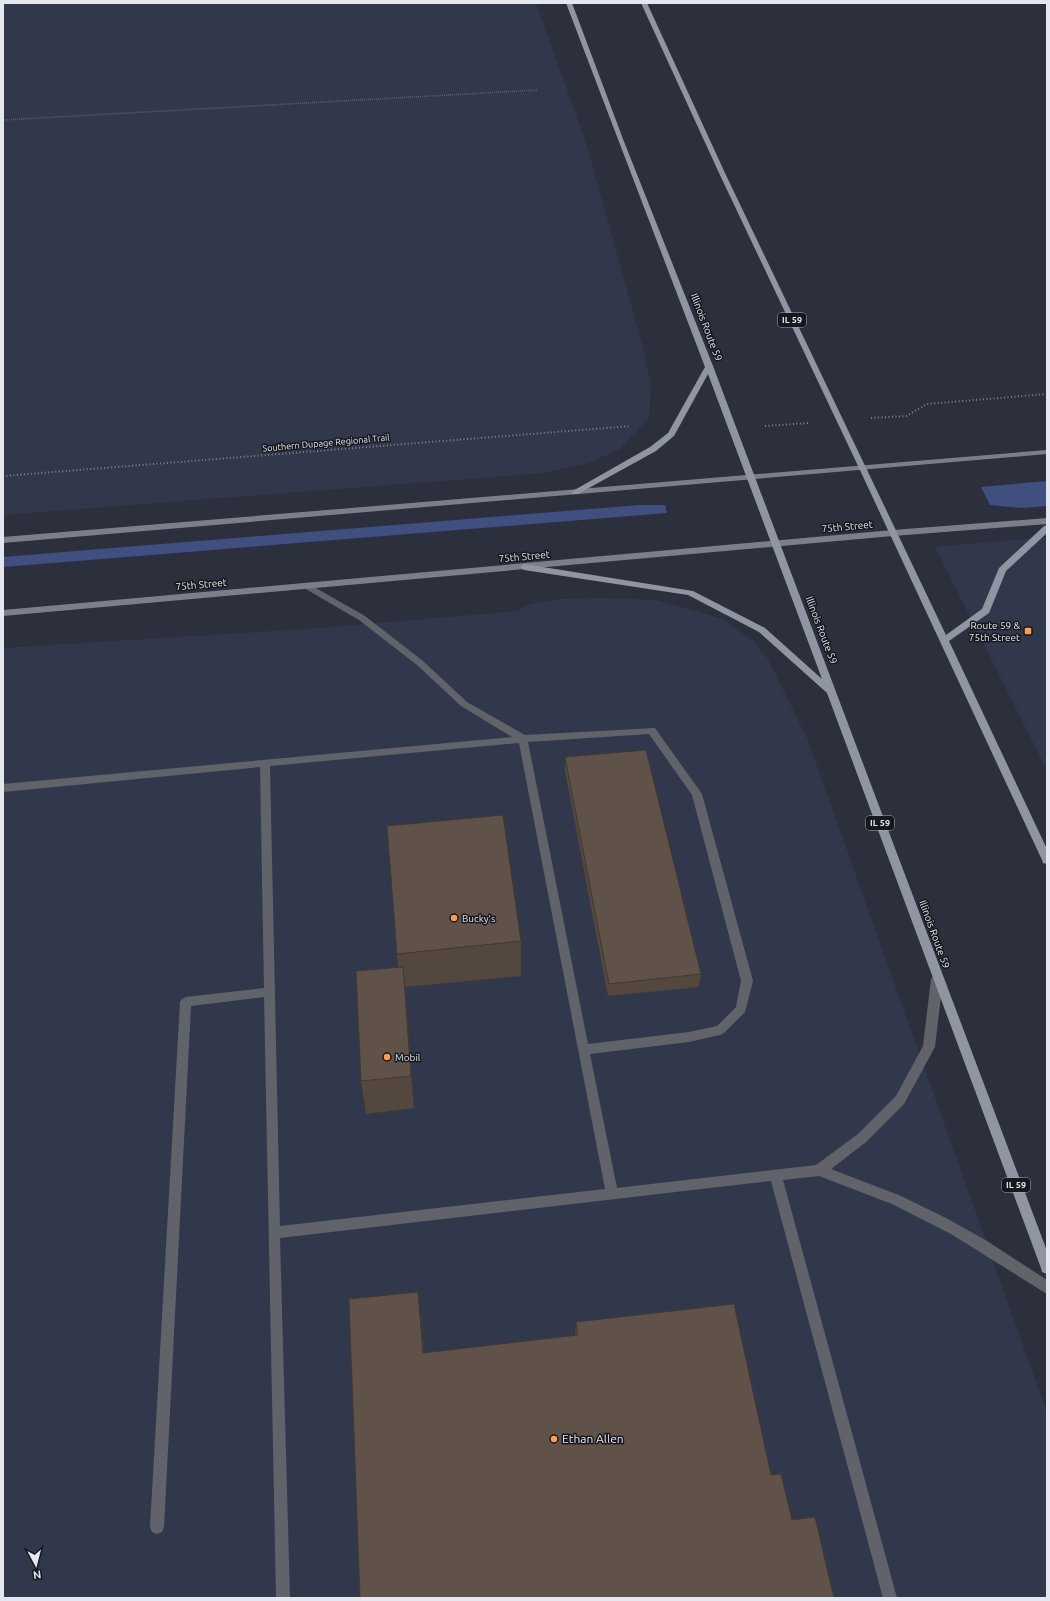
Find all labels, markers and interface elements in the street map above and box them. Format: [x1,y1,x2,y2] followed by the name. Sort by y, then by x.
[689,292,725,363] street label: Illinois Route 59
[778,313,806,327] road number: IL 59
[262,432,391,454] street label: Southern Dupage Regional Trail
[821,519,873,534] street label: 75th Street
[498,549,550,564] street label: 75th Street
[175,577,227,592] street label: 75th Street
[804,595,840,666] street label: Illinois Route 59
[969,620,1020,643] place label: Route 59 & 75th Street
[1023,626,1033,636] marker: Route 59 & 75th Street
[866,816,894,830] road number: IL 59
[917,899,952,970] street label: Illinois Route 59
[449,913,459,923] marker: Bucky's
[462,913,495,924] place label: Bucky's
[382,1052,392,1062] marker: Mobil
[395,1052,421,1063] place label: Mobil
[1002,1178,1030,1192] road number: IL 59
[562,1432,624,1445] place label: Ethan Allen
[549,1434,559,1444] marker: Ethan Allen
[16,1545,56,1585] north arrow
[32,1568,42,1581] text: N

